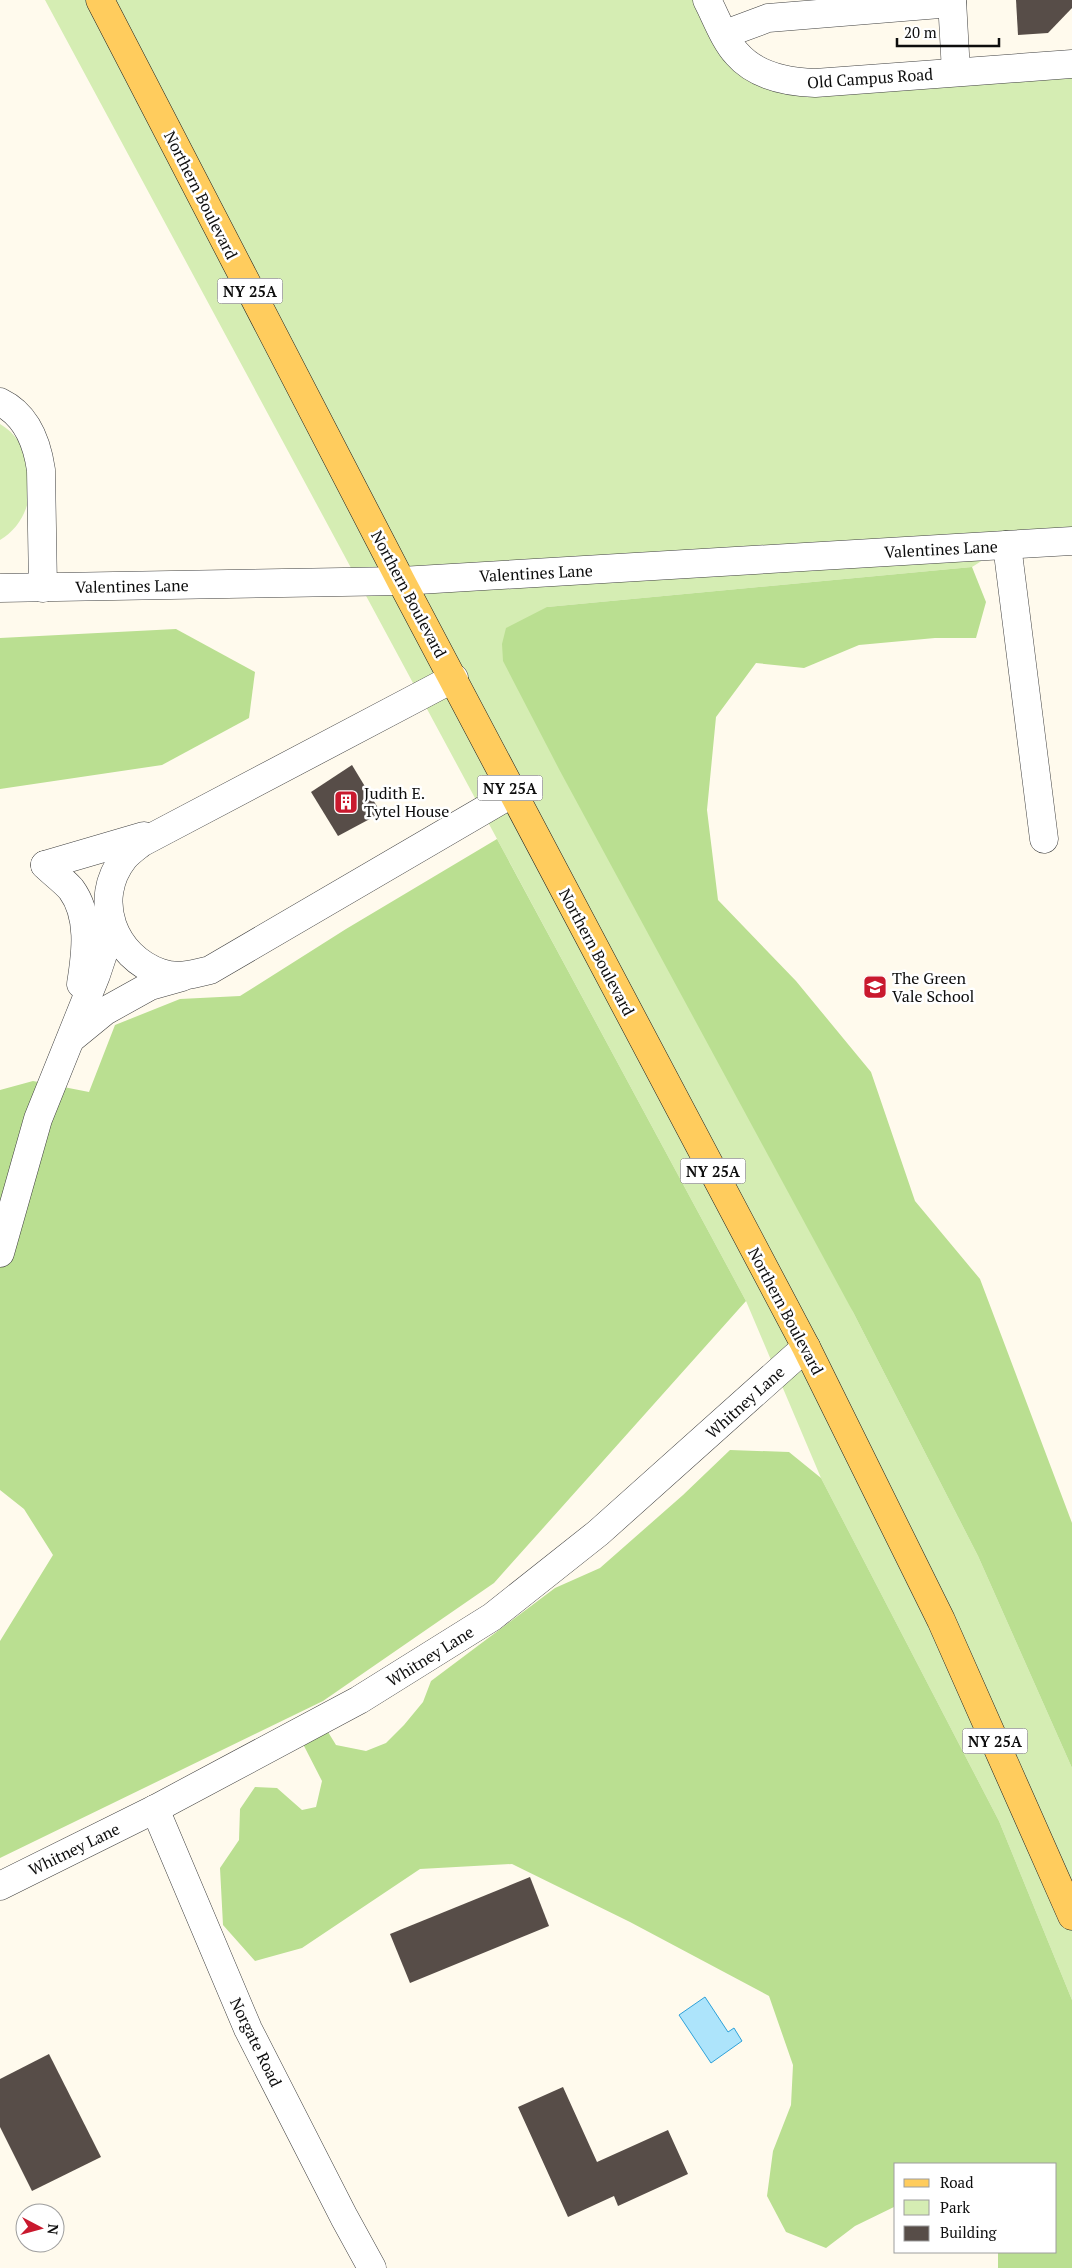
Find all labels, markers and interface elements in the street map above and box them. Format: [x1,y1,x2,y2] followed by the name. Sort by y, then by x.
[897,15,1000,47] scale bar
[904,22,937,42] text: 20 m
[806,63,934,93] street label: Old Campus Road
[159,127,243,263] street label: Northern Boulevard
[218,278,282,304] road number: NY 25A
[366,526,452,662] street label: Northern Boulevard
[884,535,998,563] street label: Valentines Lane
[479,559,593,587] street label: Valentines Lane
[75,574,189,598] street label: Valentines Lane
[478,776,542,800] road number: NY 25A
[364,782,449,822] place label: Judith E. Tytel House
[333,789,359,815] building icon: Judith E. Tytel House
[554,884,640,1020] street label: Northern Boulevard
[892,967,975,1007] place label: The Green Vale School
[862,974,888,1000] school or university icon: The Green Vale School
[680,1158,746,1184] road number: NY 25A
[743,1243,829,1379] street label: Northern Boulevard
[701,1361,789,1443] street label: Whitney Lane
[382,1621,478,1691] street label: Whitney Lane
[962,1728,1028,1754] road number: NY 25A
[25,1817,123,1881] street label: Whitney Lane
[225,1994,287,2090] street label: Norgate Road
[894,2163,1057,2253] legend
[940,2172,973,2192] text: Road
[940,2197,970,2217] text: Park
[15,2203,65,2253] north arrow
[940,2222,998,2242] text: Building
[43,2223,63,2236] text: N

